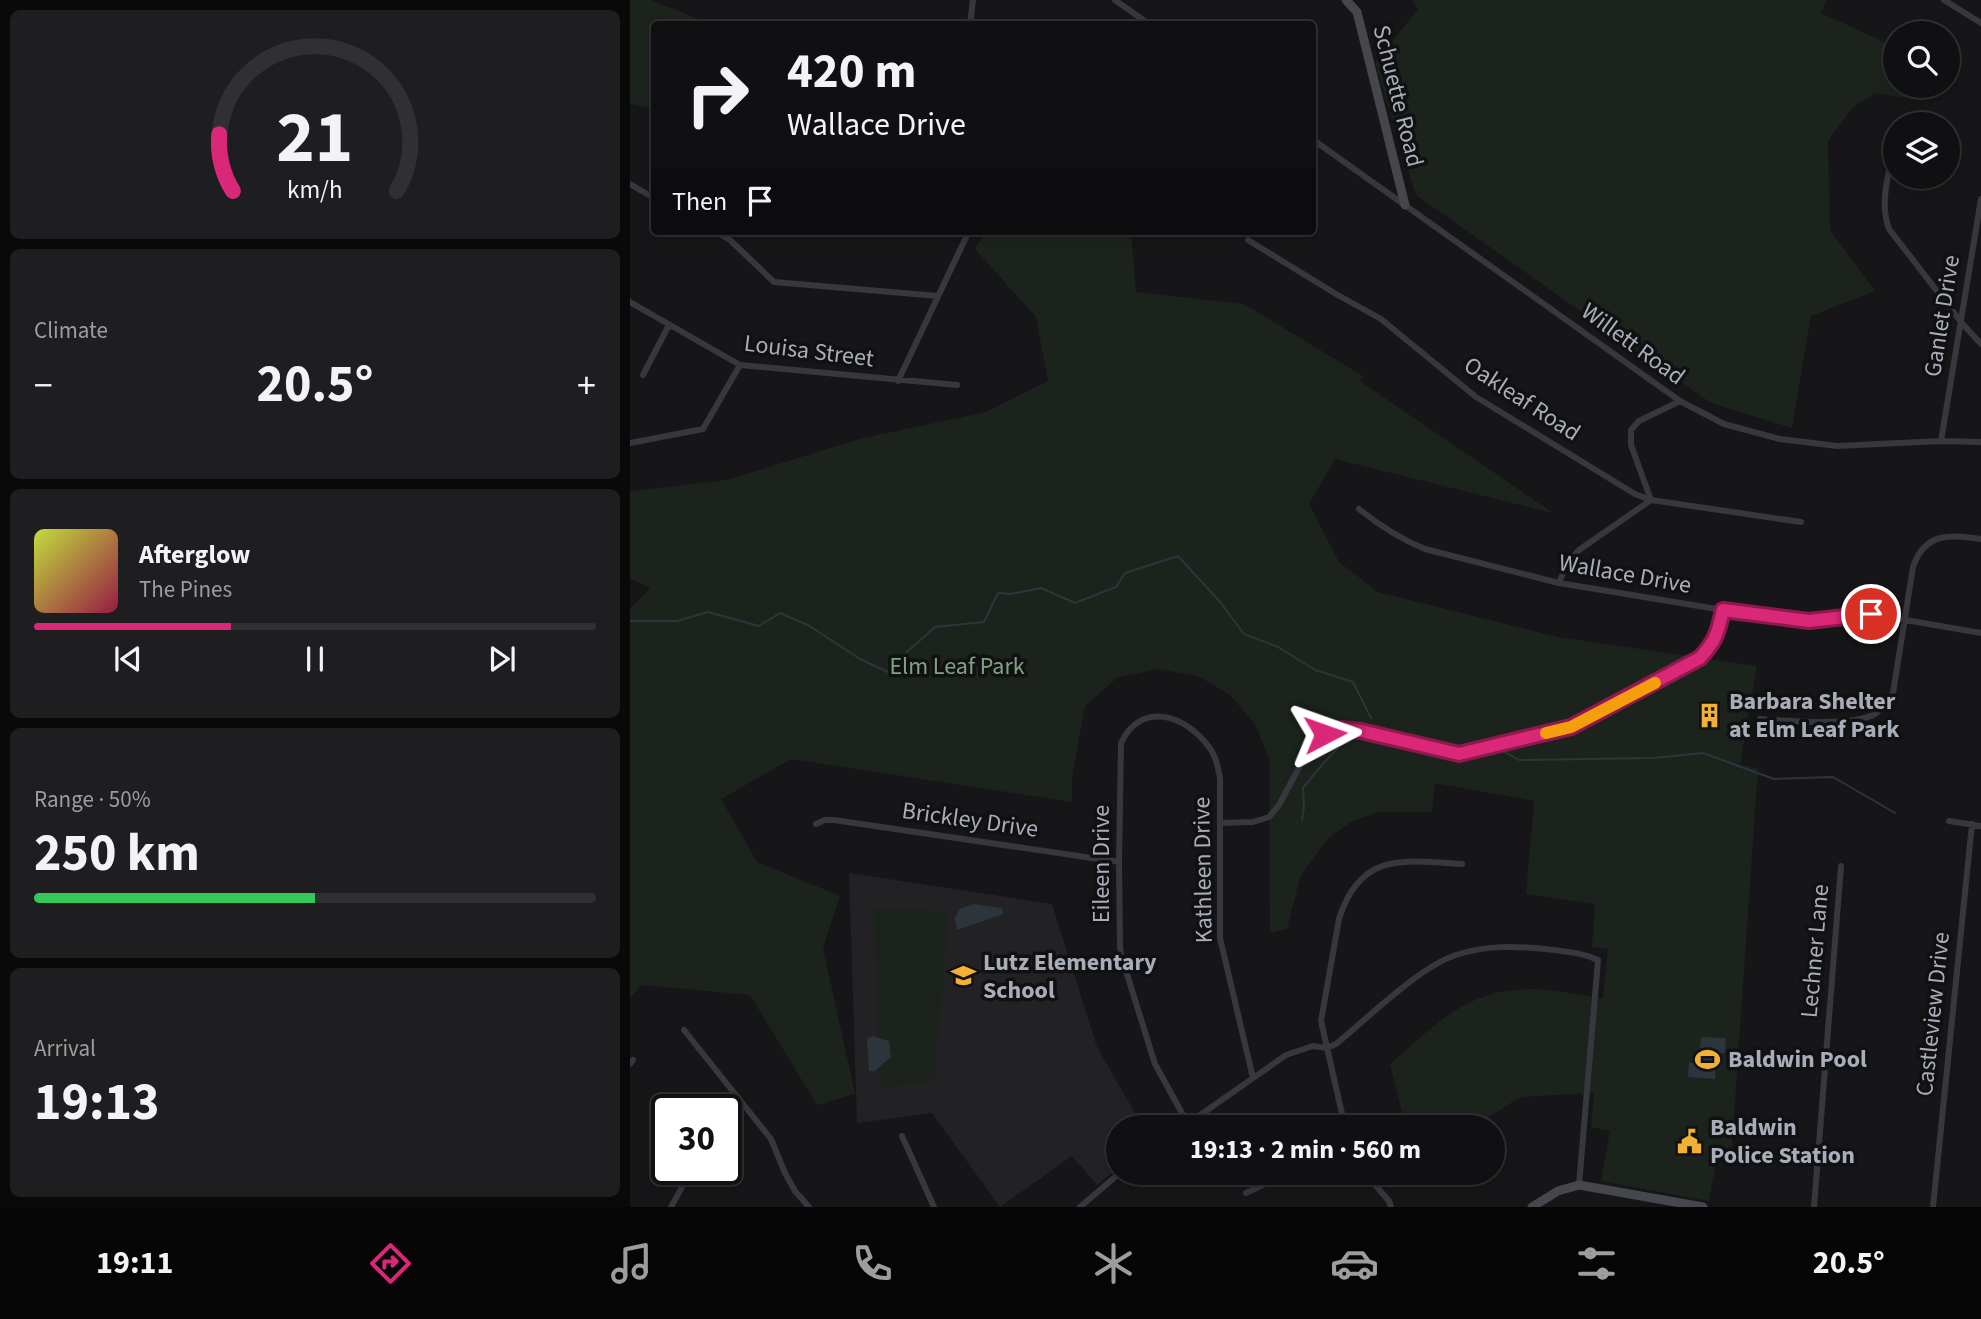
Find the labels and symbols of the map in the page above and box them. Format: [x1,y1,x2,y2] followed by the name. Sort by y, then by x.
[1363,21,1433,171] street label: Schuette Road
[1915,253,1969,379] street label: Ganlet Drive
[1574,294,1692,394] street label: Willett Road
[742,326,876,376] street label: Louisa Street
[1457,348,1587,450] street label: Oakleaf Road
[1556,545,1694,603] street label: Wallace Drive
[1841,584,1901,644] pin
[889,649,1025,684] park label: Elm Leaf Park
[1729,684,1900,747] place label: Barbara Shelter at Elm Leaf Park
[1288,697,1362,771] position arrow
[1695,701,1723,729] building icon: Barbara Shelter at Elm Leaf Park
[900,793,1040,847] street label: Brickley Drive
[1184,796,1222,944] street label: Kathleen Drive
[1084,805,1119,923] street label: Eileen Drive
[1792,883,1838,1019] street label: Lechner Lane
[1907,930,1959,1098] street label: Castleview Drive
[983,945,1157,1008] place label: Lutz Elementary School
[949,962,977,990] school or university icon: Lutz Elementary School
[1728,1042,1867,1077] place label: Baldwin Pool
[1694,1045,1722,1073] sports icon: Baldwin Pool
[651,1094,742,1185] speed limit sign: 30
[1710,1110,1855,1173] place label: Baldwin Police Station
[1676,1127,1704,1155] public building icon: Baldwin Police Station

